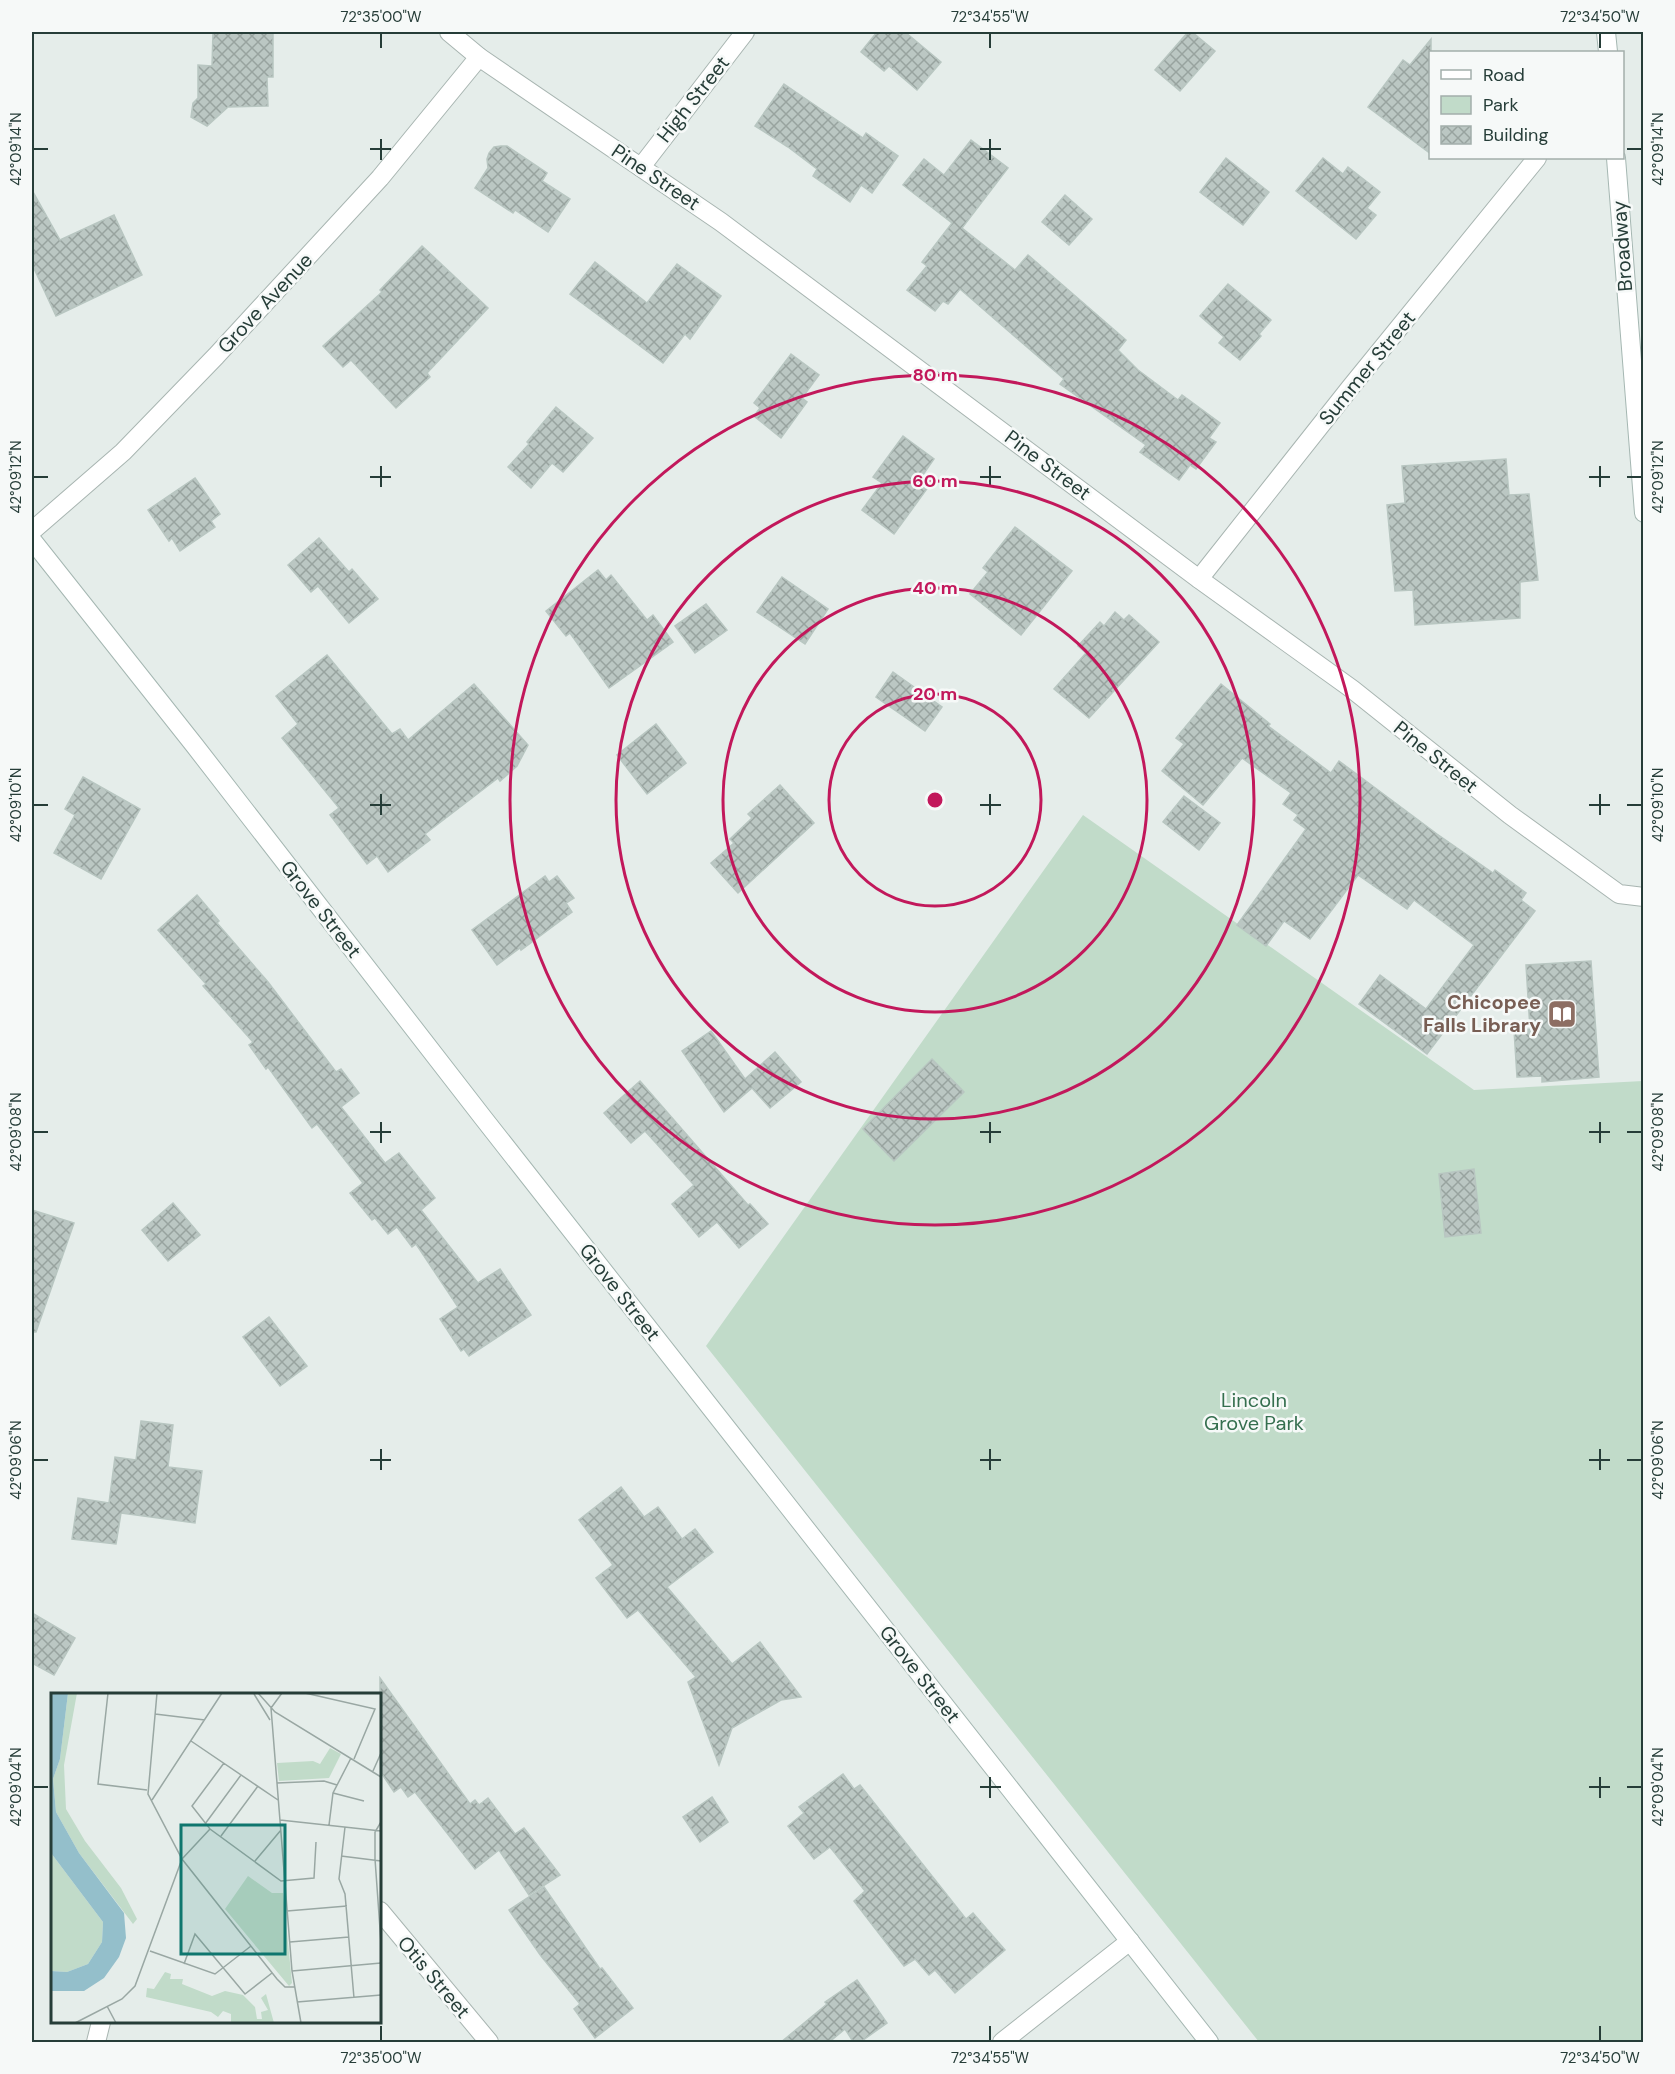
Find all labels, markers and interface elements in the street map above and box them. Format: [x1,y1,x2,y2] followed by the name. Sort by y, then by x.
[341,7,422,27] text: 72°35'00"W
[951,7,1030,27] text: 72°34'55"W
[1560,7,1640,27] text: 72°34'50"W
[651,50,735,148] street label: High Street
[1429,51,1624,159] legend
[1483,63,1525,87] text: Road
[1483,93,1519,117] text: Park
[6,112,26,186] text: 42°09'14"N
[1648,112,1668,186] text: 42°09'14"N
[1483,123,1548,147] text: Building
[607,138,705,216] street label: Pine Street
[1606,200,1638,292] street label: Broadway
[212,247,318,359] street label: Grove Avenue
[1313,306,1421,430] street label: Summer Street
[912,363,958,387] text: 80 m
[1000,424,1096,506] street label: Pine Street
[6,440,26,514] text: 42°09'12"N
[1648,440,1668,514] text: 42°09'12"N
[912,469,958,493] text: 60 m
[912,576,958,600] text: 40 m
[913,682,957,706] text: 20 m
[1388,715,1484,799] street label: Pine Street
[6,768,26,842] text: 42°09'10"N
[1648,768,1668,842] text: 42°09'10"N
[925,790,945,810] centre of rings
[275,855,367,963] street label: Grove Street
[1423,989,1541,1038] place label: Chicopee Falls Library
[1546,998,1578,1030] library icon: Chicopee Falls Library
[6,1092,26,1172] text: 42°09'08"N
[1648,1092,1668,1172] text: 42°09'08"N
[574,1238,666,1346] street label: Grove Street
[1204,1387,1304,1436] park label: Lincoln Grove Park
[6,1420,26,1500] text: 42°09'06"N
[1648,1420,1668,1500] text: 42°09'06"N
[874,1620,966,1728] street label: Grove Street
[51,1693,381,2023] inset map
[6,1747,26,1827] text: 42°09'04"N
[1648,1747,1668,1827] text: 42°09'04"N
[392,1930,476,2024] street label: Otis Street
[341,2048,422,2068] text: 72°35'00"W
[951,2048,1030,2068] text: 72°34'55"W
[1560,2048,1640,2068] text: 72°34'50"W

